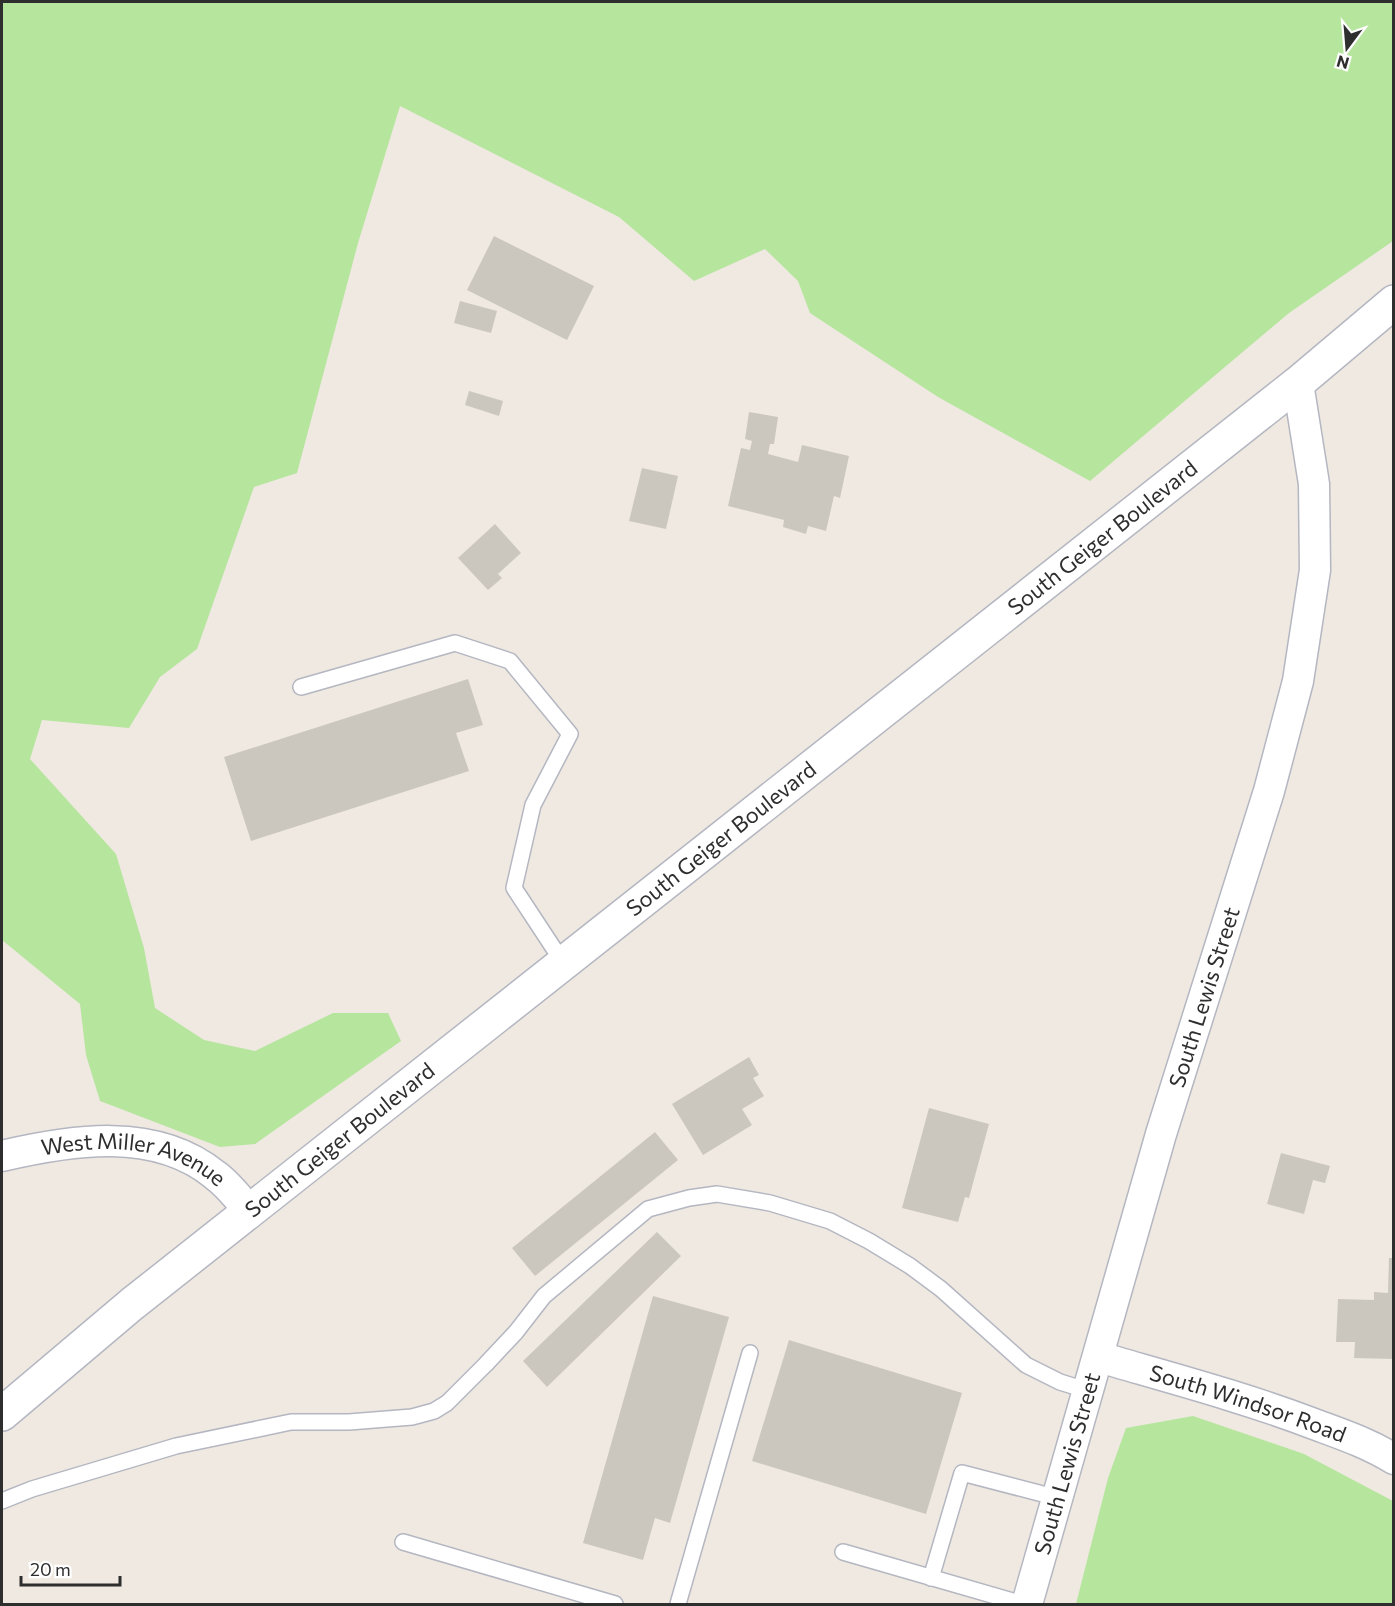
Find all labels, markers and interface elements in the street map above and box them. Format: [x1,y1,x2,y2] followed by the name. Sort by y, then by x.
[1317,18,1377,78] north arrow
[1334,52,1351,74] text: N
[1002,454,1202,620] street label: South Geiger Boulevard
[620,755,821,921] street label: South Geiger Boulevard
[1162,904,1245,1091] street label: South Lewis Street
[239,1056,440,1223] street label: South Geiger Boulevard
[39,1127,232,1191] street label: West Miller Avenue
[1147,1358,1350,1448] street label: South Windsor Road
[1028,1369,1105,1558] street label: South Lewis Street
[21,1549,120,1587] scale bar
[30,1558,71,1580] text: 20 m

